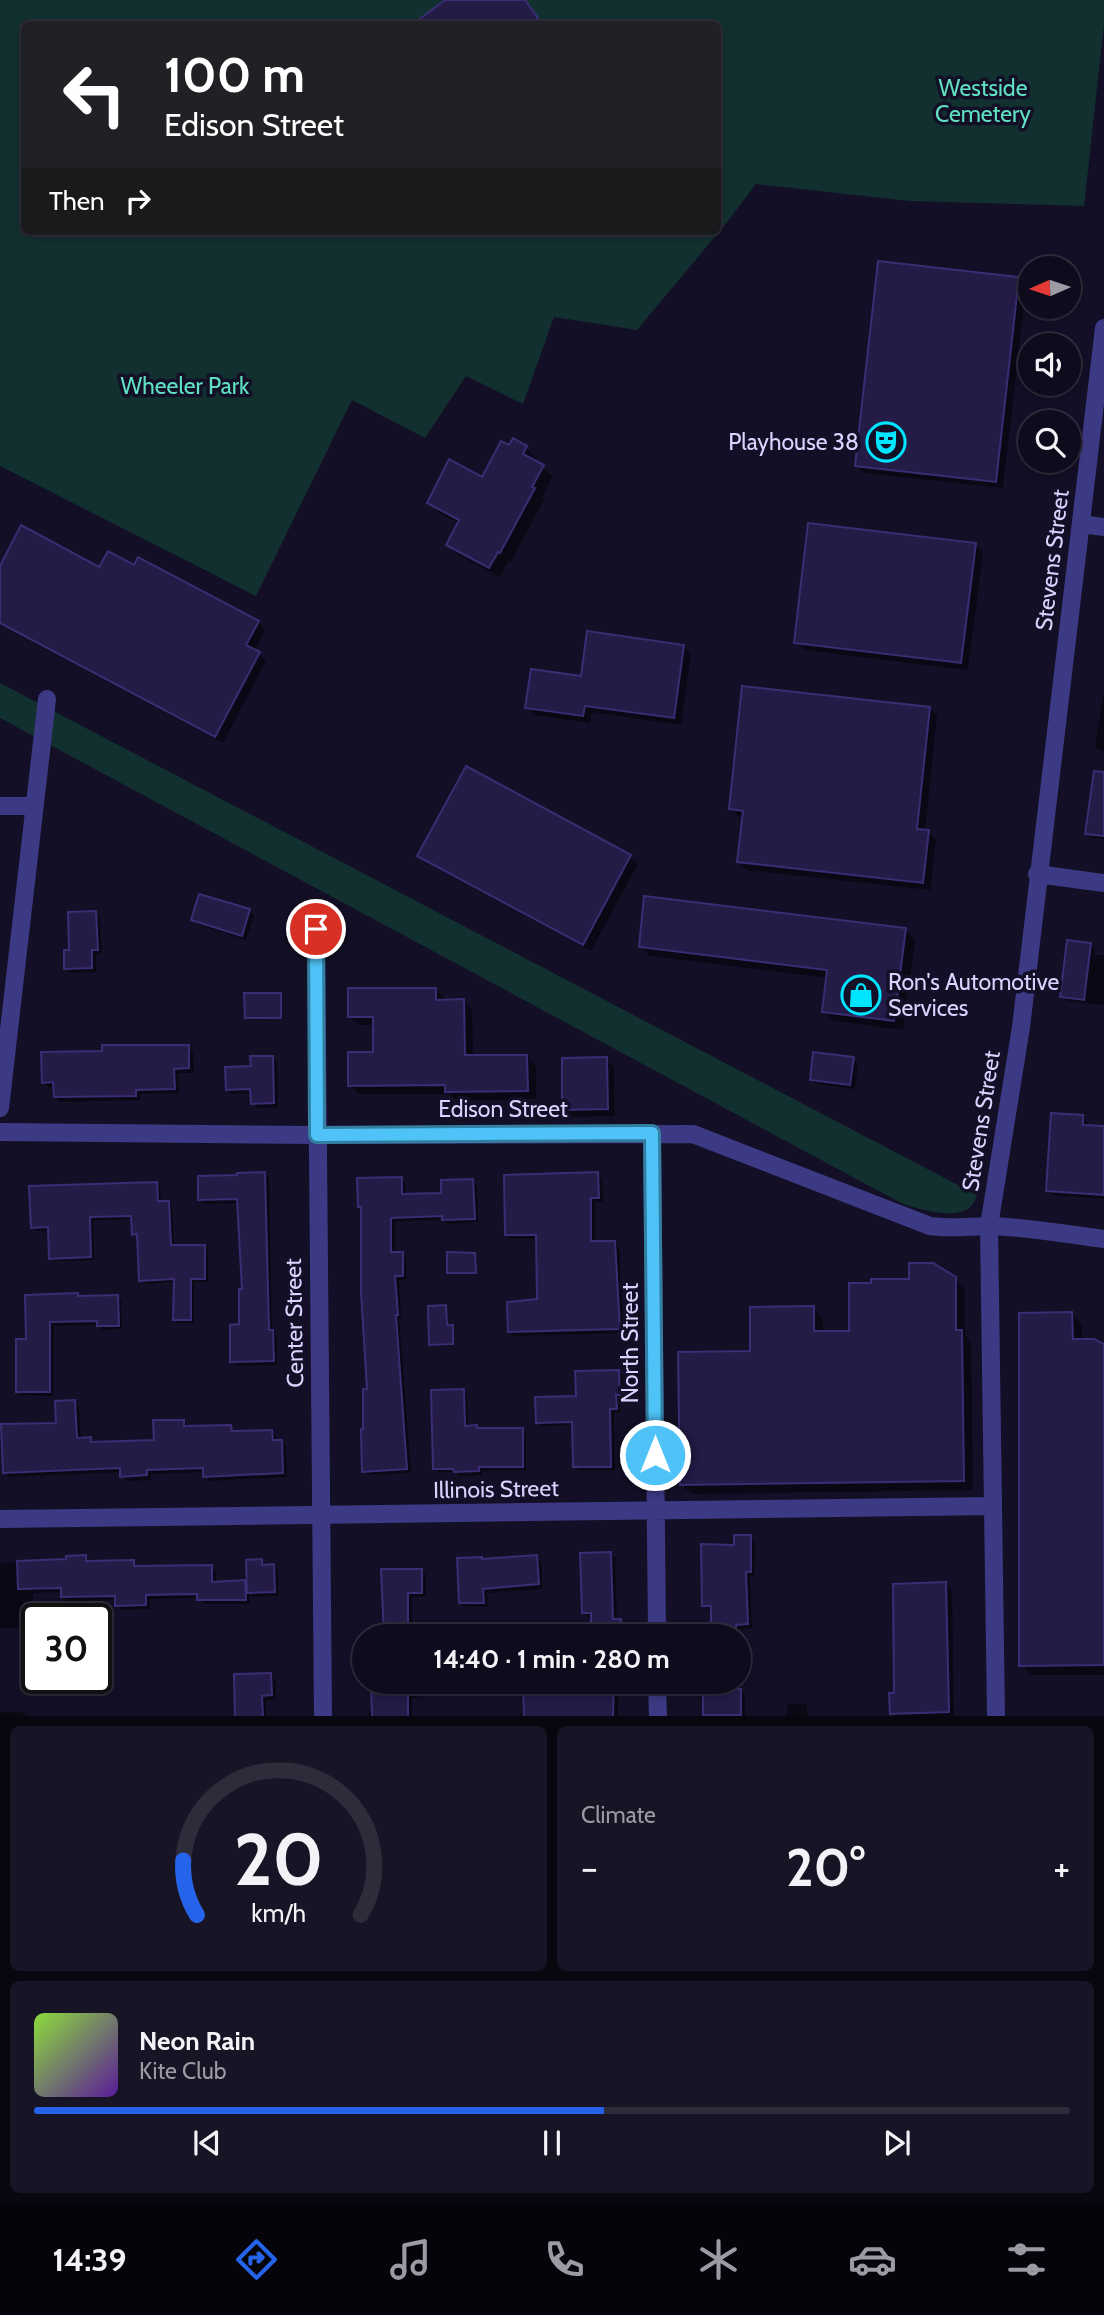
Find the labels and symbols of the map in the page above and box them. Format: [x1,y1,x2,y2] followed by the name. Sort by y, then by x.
[935,74,1031,128] park label: Westside Cemetery
[1018,256,1082,318] north arrow
[121,372,250,400] park label: Wheeler Park
[865,421,907,463] theatre icon: Playhouse 38
[728,428,859,456] place label: Playhouse 38
[1029,488,1075,632] street label: Stevens Street
[286,899,346,959] pin
[888,968,1060,1022] place label: Ron's Automotive Services
[840,974,882,1016] shop icon: Ron's Automotive Services
[956,1048,1006,1193] street label: Stevens Street
[438,1095,568,1123] street label: Edison Street
[279,1258,309,1388] street label: Center Street
[616,1283,644,1403] street label: North Street
[618,1418,692,1492] position arrow
[433,1474,559,1504] street label: Illinois Street
[21,1603,112,1694] speed limit sign: 30

